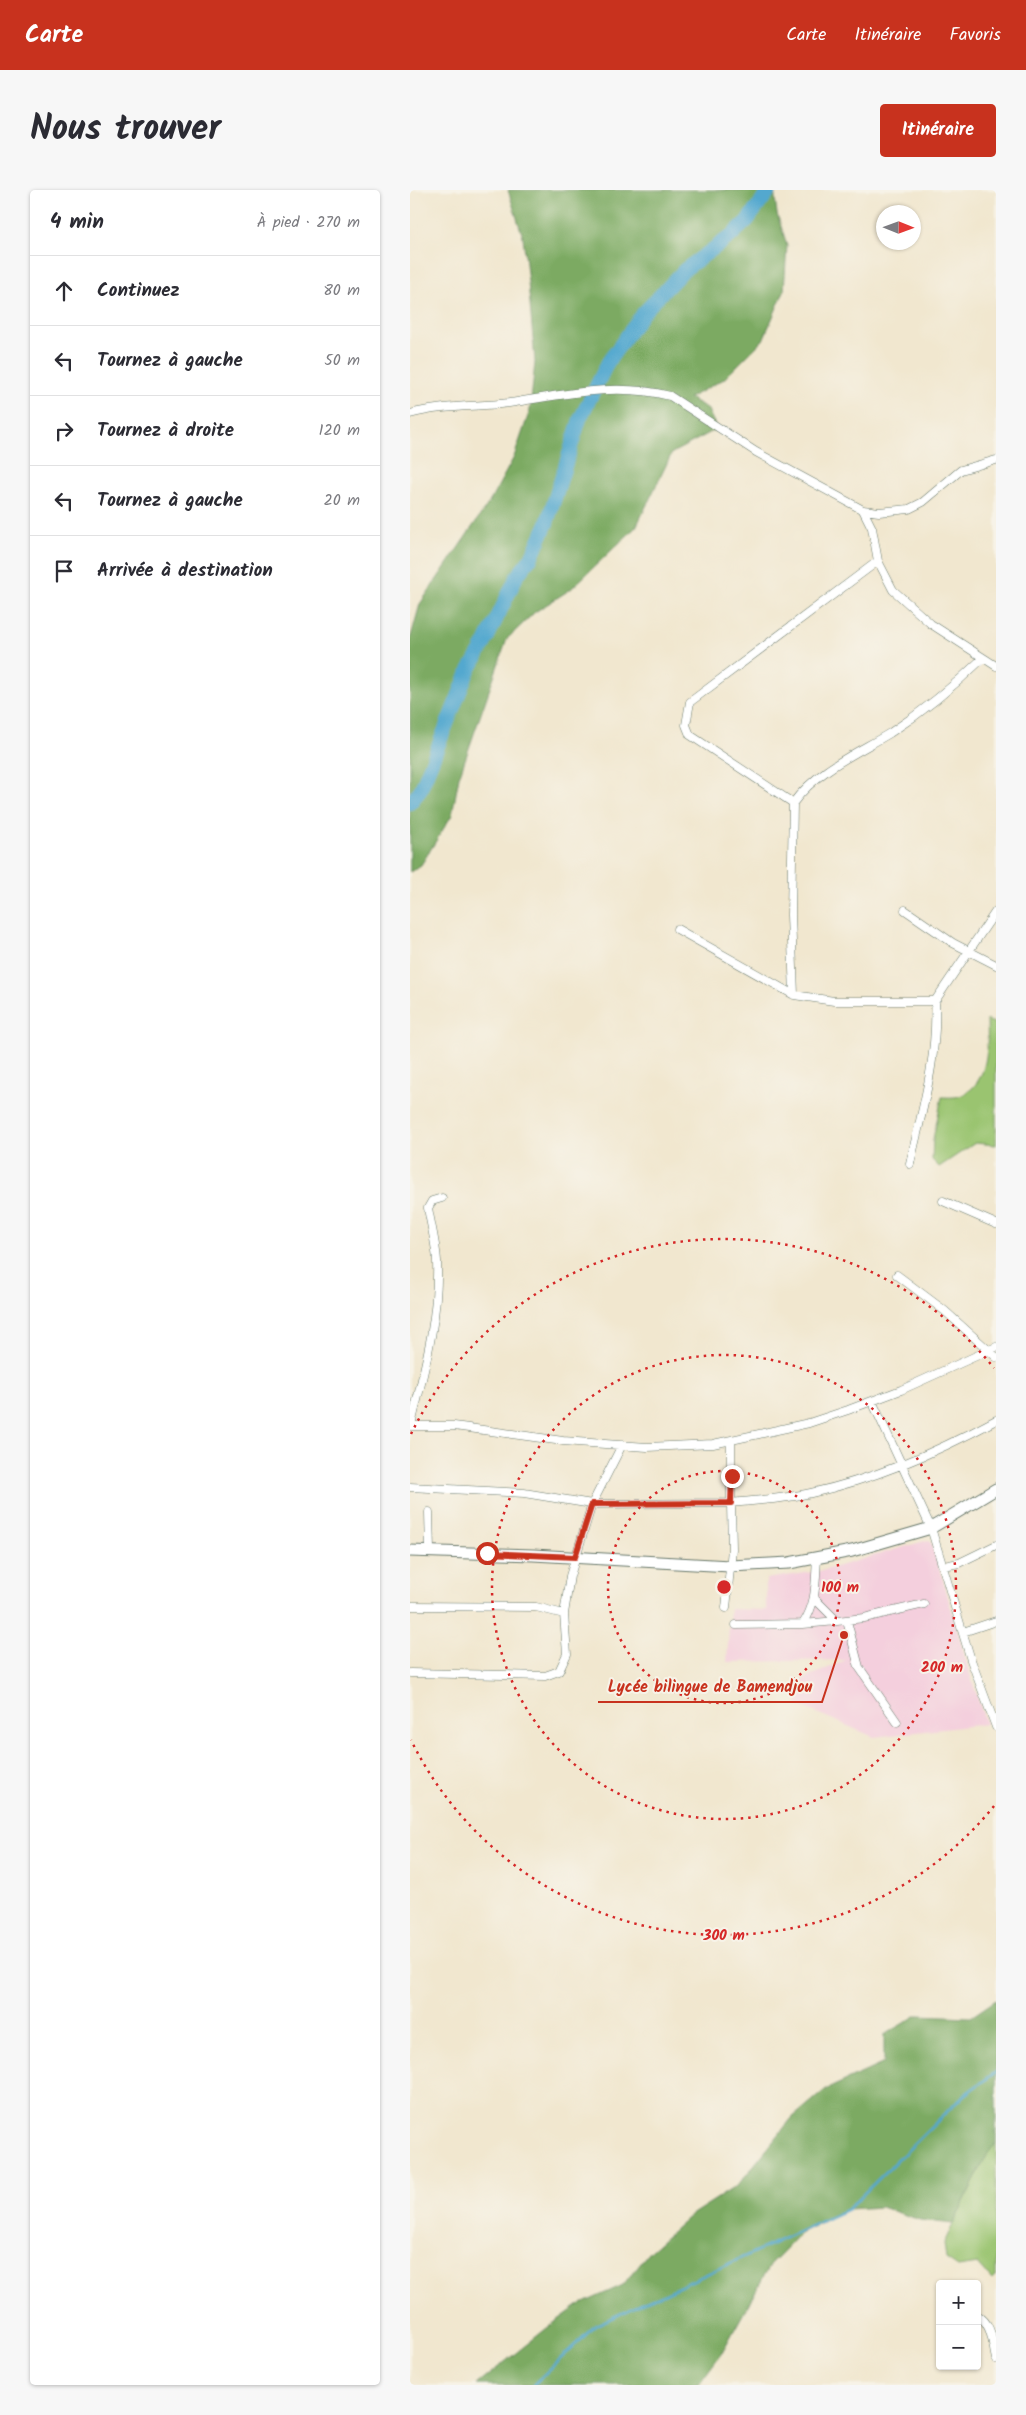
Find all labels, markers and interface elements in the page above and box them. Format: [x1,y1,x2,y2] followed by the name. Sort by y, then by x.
[25,16,83,55] text: Carte
[786,21,826,50] text: Carte
[854,21,921,50] text: Itinéraire
[949,21,1001,50] text: Favoris
[30,102,221,158] text: Nous trouver
[880,104,996,157] button: Itinéraire
[876,205,921,250] north arrow
[50,206,104,239] text: 4 min
[257,210,360,235] text: À pied · 270 m
[97,276,180,306] text: Continuez
[50,277,78,305] icon: ahead
[323,278,360,303] text: 80 m
[97,346,243,376] text: Tournez à gauche
[50,347,78,375] icon: left
[324,348,360,373] text: 50 m
[97,416,234,446] text: Tournez à droite
[50,417,78,445] icon: right
[319,418,360,443] text: 120 m
[97,486,243,516] text: Tournez à gauche
[50,487,78,515] icon: left
[324,488,360,513] text: 20 m
[97,556,273,586] text: Arrivée à destination
[50,557,78,585] icon: arrive
[721,1465,744,1488] route end
[476,1542,499,1565] route start
[821,1576,859,1600] text: 100 m
[715,1578,733,1596] centre of rings
[921,1656,963,1680] text: 200 m
[598,1671,822,1702] callout: Lycée bilingue de Bamendjou
[608,1675,812,1700] text: Lycée bilingue de Bamendjou
[702,1924,745,1948] text: 300 m
[936,2280,981,2370] map controls
[936,2280,981,2325] button: +
[936,2325,981,2370] button: −

